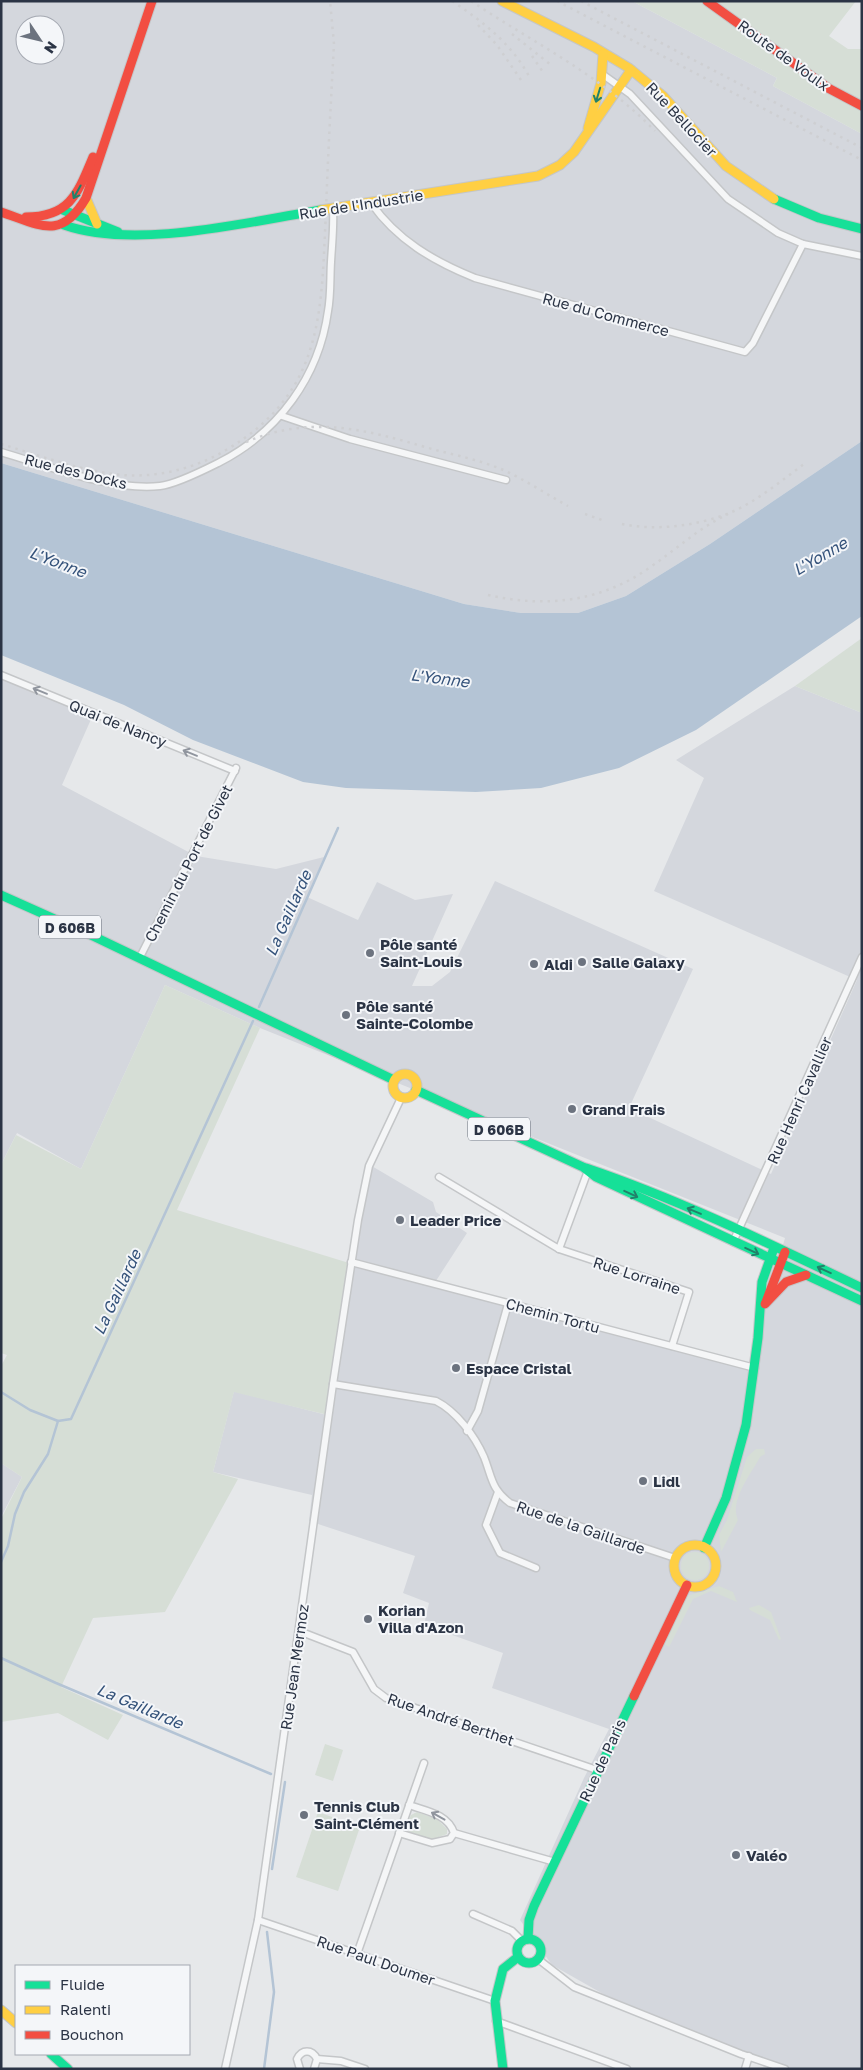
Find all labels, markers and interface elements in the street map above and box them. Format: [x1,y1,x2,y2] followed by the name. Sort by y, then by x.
[15,15,65,65] north arrow
[735,16,833,94] street label: Route de Voulx
[41,39,61,57] text: N
[643,78,721,160] street label: Rue Bellocier
[592,87,602,103] one-way arrow
[72,184,81,199] one-way arrow
[298,185,425,223] street label: Rue de l'Industrie
[541,288,672,340] street label: Rue du Commerce
[23,450,129,492] street label: Rue des Docks
[789,532,852,579] water label: L'Yonne
[27,542,91,583] water label: L'Yonne
[409,664,472,692] water label: L'Yonne
[33,685,48,695] one-way arrow
[67,695,170,751] street label: Quai de Nancy
[183,747,198,757] one-way arrow
[140,781,236,945] street label: Chemin du Port de Givet
[260,866,316,959] water label: La Gaillarde
[39,916,101,939] road number: D 606B
[380,935,462,970] place label: Pôle santé Saint-Louis
[364,947,376,959] marker: Pôle santé Saint-Louis
[592,953,685,971] place label: Salle Galaxy
[544,955,573,973] place label: Aldi
[576,956,588,968] marker: Salle Galaxy
[528,958,540,970] marker: Aldi
[356,997,473,1032] place label: Pôle santé Sainte-Colombe
[340,1009,352,1021] marker: Pôle santé Sainte-Colombe
[763,1033,835,1166] street label: Rue Henri Cavallier
[582,1100,665,1118] place label: Grand Frais
[566,1103,578,1115] marker: Grand Frais
[468,1118,530,1140] road number: D 606B
[623,1189,638,1199] one-way arrow
[687,1205,702,1215] one-way arrow
[410,1211,501,1229] place label: Leader Price
[394,1214,406,1226] marker: Leader Price
[89,1245,146,1338] water label: La Gaillarde
[744,1247,759,1256] one-way arrow
[591,1252,683,1298] street label: Rue Lorraine
[816,1265,831,1275] one-way arrow
[504,1294,602,1336] street label: Chemin Tortu
[466,1359,572,1377] place label: Espace Cristal
[450,1362,462,1374] marker: Espace Cristal
[653,1472,680,1490] place label: Lidl
[637,1475,649,1487] marker: Lidl
[514,1497,648,1558] street label: Rue de la Gaillarde
[378,1601,464,1636] place label: Korian Villa d'Azon
[276,1602,312,1731] street label: Rue Jean Mermoz
[362,1613,374,1625] marker: Korian Villa d'Azon
[94,1679,188,1734] water label: La Gaillarde
[385,1689,517,1749] street label: Rue André Berthet
[575,1716,629,1804] street label: Rue de Paris
[314,1797,419,1832] place label: Tennis Club Saint-Clément
[298,1809,310,1821] marker: Tennis Club Saint-Clément
[431,1811,446,1821] one-way arrow
[746,1846,787,1864] place label: Valéo
[730,1849,742,1861] marker: Valéo
[315,1931,438,1989] street label: Rue Paul Doumer
[15,1965,190,2055] legend
[60,1975,105,1993] text: Fluide
[60,2000,111,2018] text: Ralenti
[60,2025,124,2043] text: Bouchon

